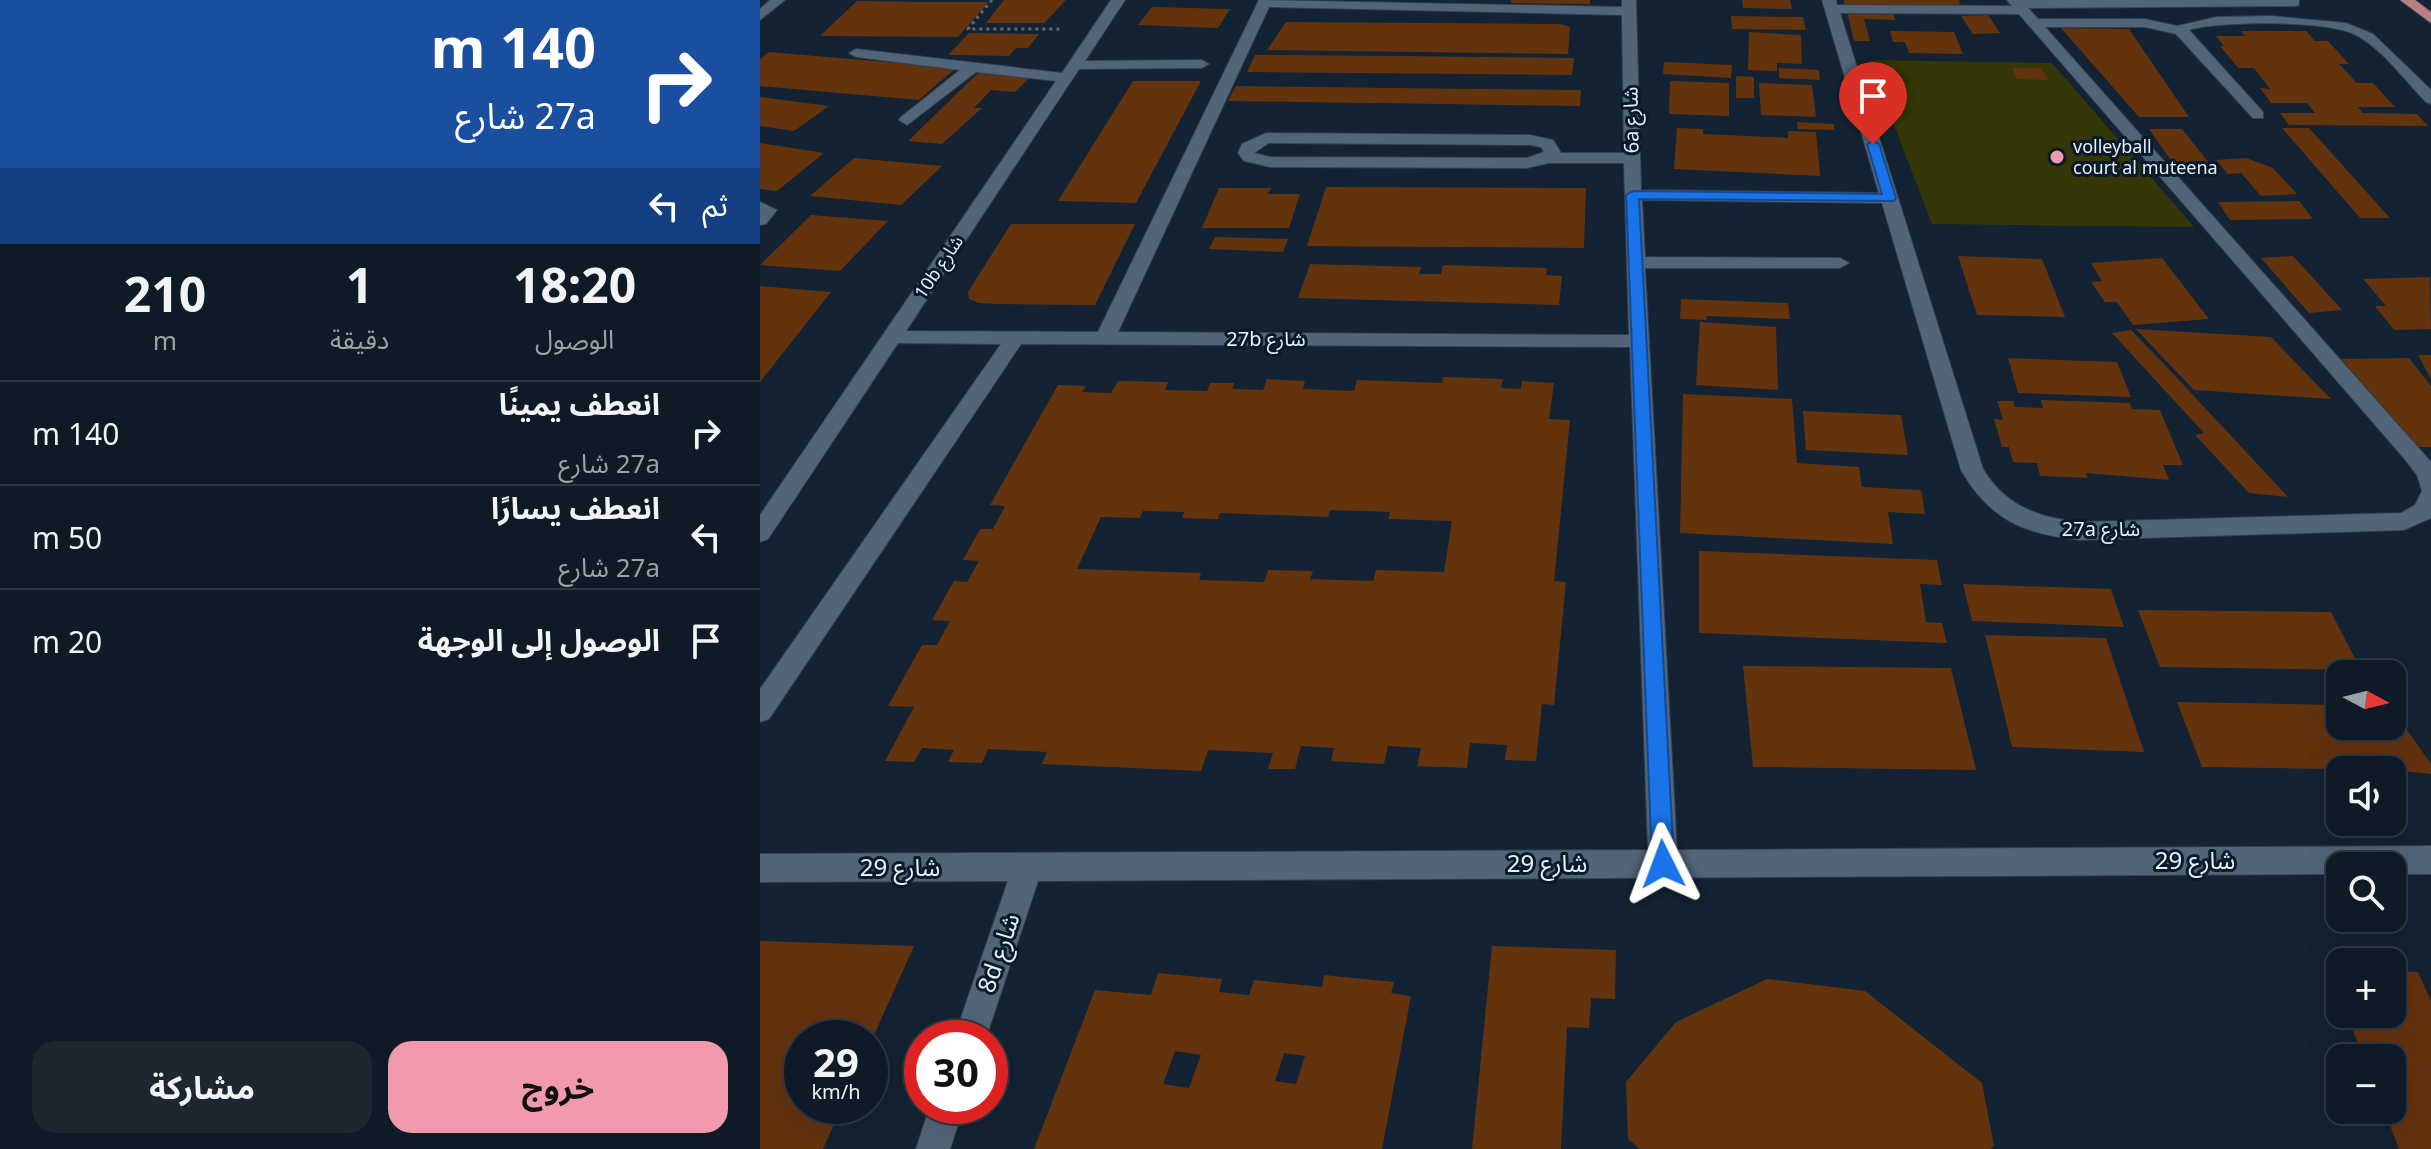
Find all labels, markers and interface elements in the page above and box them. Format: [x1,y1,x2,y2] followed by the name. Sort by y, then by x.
[431,8,596,84] text: 140 m
[624,32,728,136] icon: right
[1839,62,1907,144] pin
[1851,74,1895,118] icon: arrive
[1616,86,1647,154] street label: 6a شارع
[455,91,596,140] text: 27a شارع
[2073,134,2218,179] place label: volleyball court al muteena
[2048,148,2066,166] marker: volleyball court al muteena
[642,184,686,228] icon: left
[702,184,728,225] text: ثم
[908,230,971,304] street label: 10b شارع
[346,252,373,317] text: 1
[513,252,636,317] text: 18:20
[124,261,206,326] text: 210
[330,321,389,357] text: دقيقة
[535,321,614,357] text: الوصول
[153,322,177,358] text: m
[1226,325,1306,354] street label: 27b شارع
[499,383,660,424] text: انعطف يمينًا
[684,411,728,455] icon: right
[32,413,119,454] text: 140 m
[558,445,660,481] text: 27a شارع
[491,487,660,528] text: انعطف يسارًا
[684,515,728,559] icon: left
[2062,515,2140,544] street label: 27a شارع
[32,517,102,558] text: 50 m
[558,549,660,585] text: 27a شارع
[418,619,660,660] text: الوصول إلى الوجهة
[684,619,728,663] icon: arrive
[32,621,102,662] text: 20 m
[2326,660,2406,740] north arrow
[2326,660,2406,1124] map controls
[2326,756,2406,836] button: sound
[1621,822,1705,906] position arrow
[2155,843,2235,878] street label: شارع 29
[1507,846,1587,881] street label: شارع 29
[860,850,940,885] street label: شارع 29
[2326,852,2406,932] button: search
[969,909,1028,997] street label: 8d شارع
[2326,948,2406,1028] button: +
[904,1020,1008,1124] speed limit sign: 30
[813,1034,859,1089] text: 29
[32,1041,372,1133] button: مشاركة
[388,1041,728,1133] button: خروج
[2326,1044,2406,1124] button: −
[811,1078,861,1105] text: km/h

